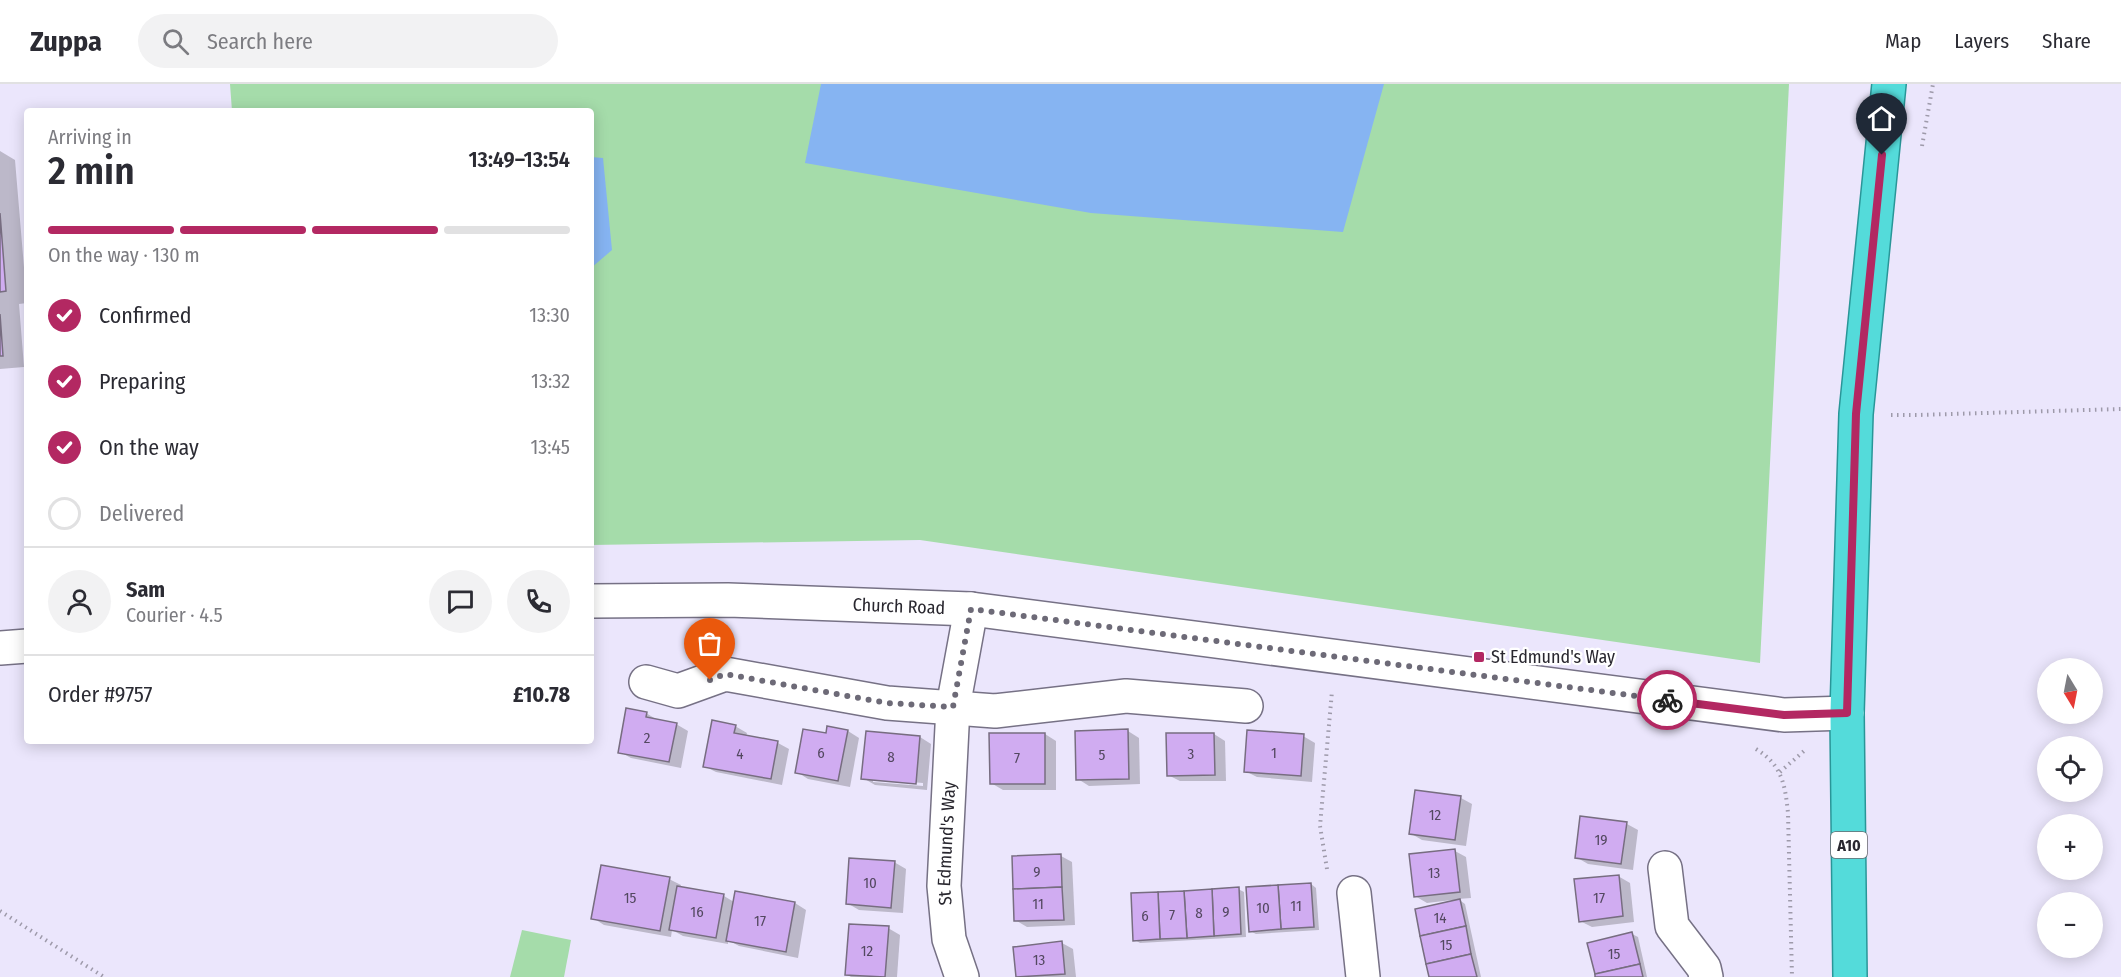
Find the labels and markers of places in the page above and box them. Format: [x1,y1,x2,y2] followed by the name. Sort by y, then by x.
[1856,93,1907,155] pin
[684,618,735,680] pin
[1491,646,1615,668] place label: St Edmund's Way
[1472,650,1486,664] marker: St Edmund's Way

